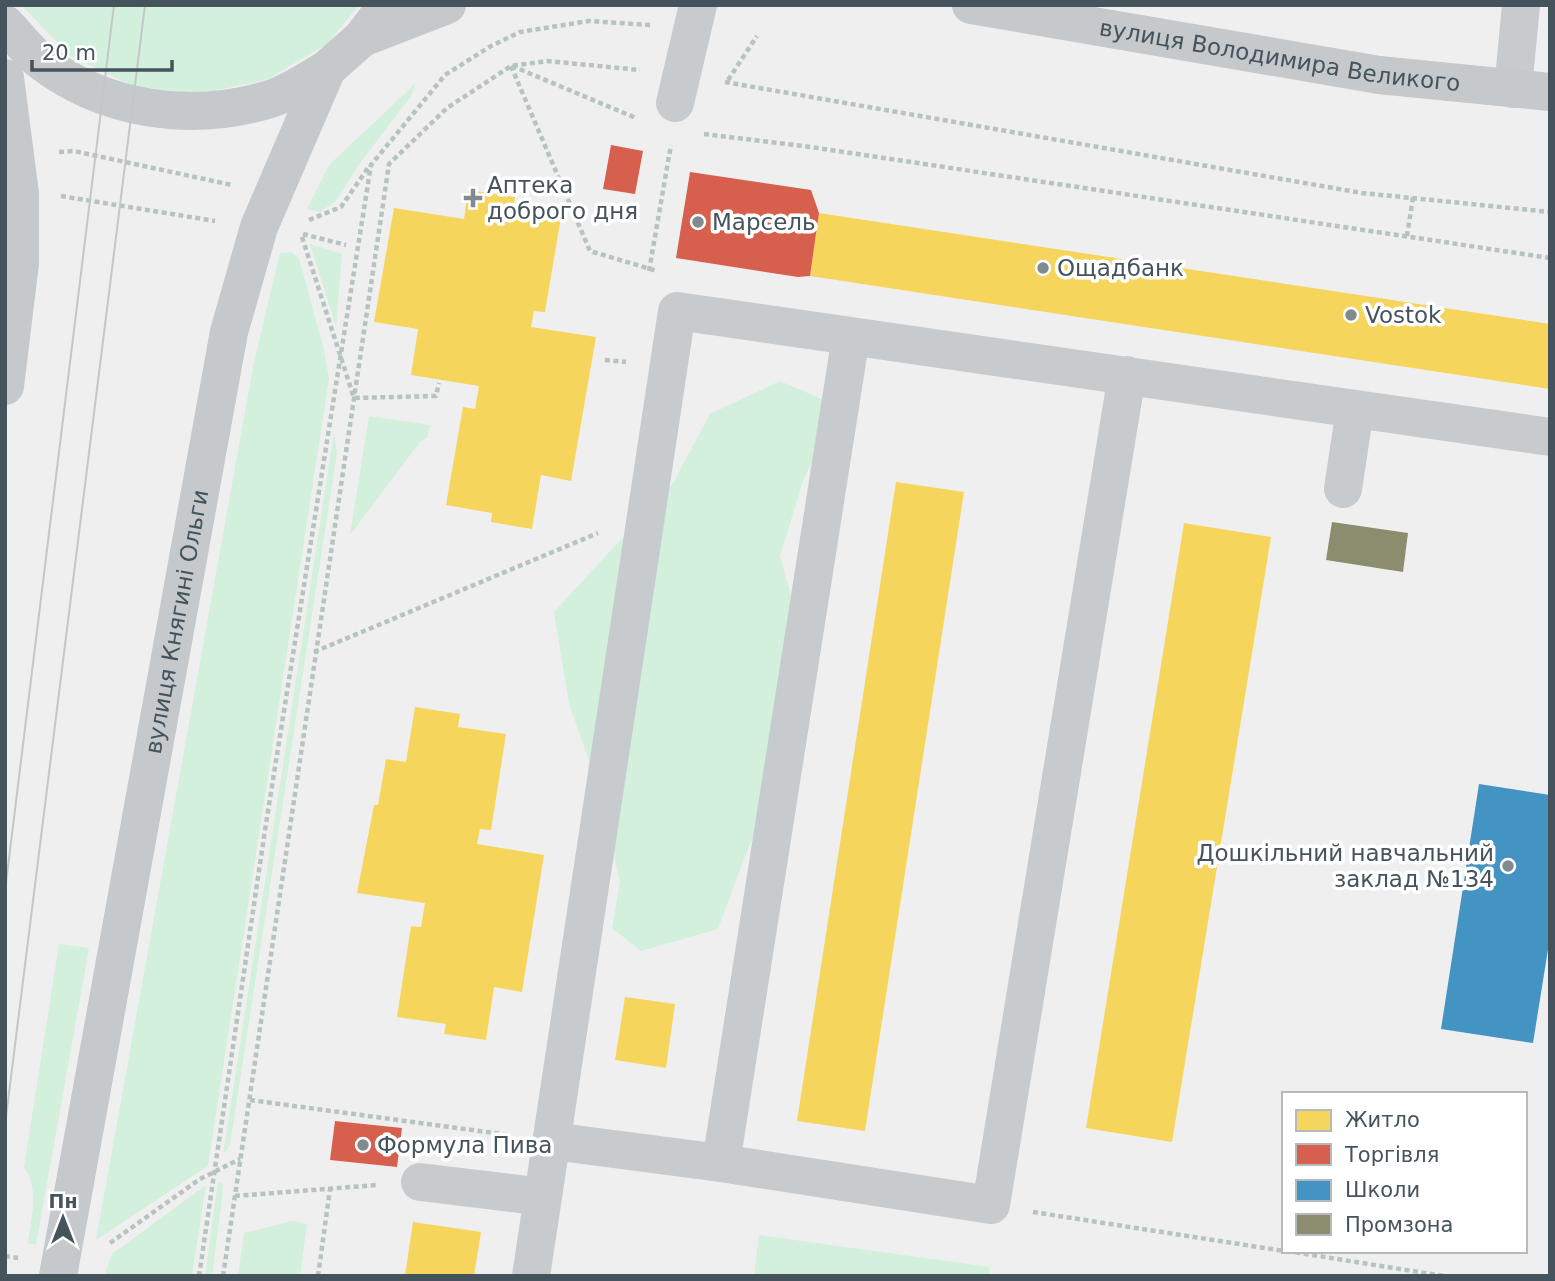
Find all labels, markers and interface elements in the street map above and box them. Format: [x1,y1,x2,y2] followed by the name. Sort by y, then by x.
[1097,14,1462,96] street label: вулиця Володимира Великого
[32,28,172,72] scale bar
[42,41,96,65] text: 20 m
[487,172,638,224] place label: Аптека доброго дня
[465,190,481,206] marker: Аптека доброго дня
[712,209,816,235] place label: Марсель
[690,214,706,230] marker: Марсель
[1057,255,1184,281] place label: Ощадбанк
[1035,260,1051,276] marker: Ощадбанк
[1365,302,1442,328] place label: Vostok
[1343,307,1359,323] marker: Vostok
[140,487,213,756] street label: вулиця Княгині Ольги
[1197,840,1494,892] place label: Дошкільний навчальний заклад №134
[1500,858,1516,874] marker: Дошкільний навчальний заклад №134
[1282,1092,1527,1253] legend
[1345,1108,1420,1132] text: Житло
[377,1132,552,1158] place label: Формула Пива
[355,1137,371,1153] marker: Формула Пива
[1344,1143,1439,1167] text: Торгівля
[1345,1178,1420,1202] text: Школи
[28,1183,98,1253] north arrow
[48,1190,78,1212] text: Пн
[1345,1213,1453,1237] text: Промзона

